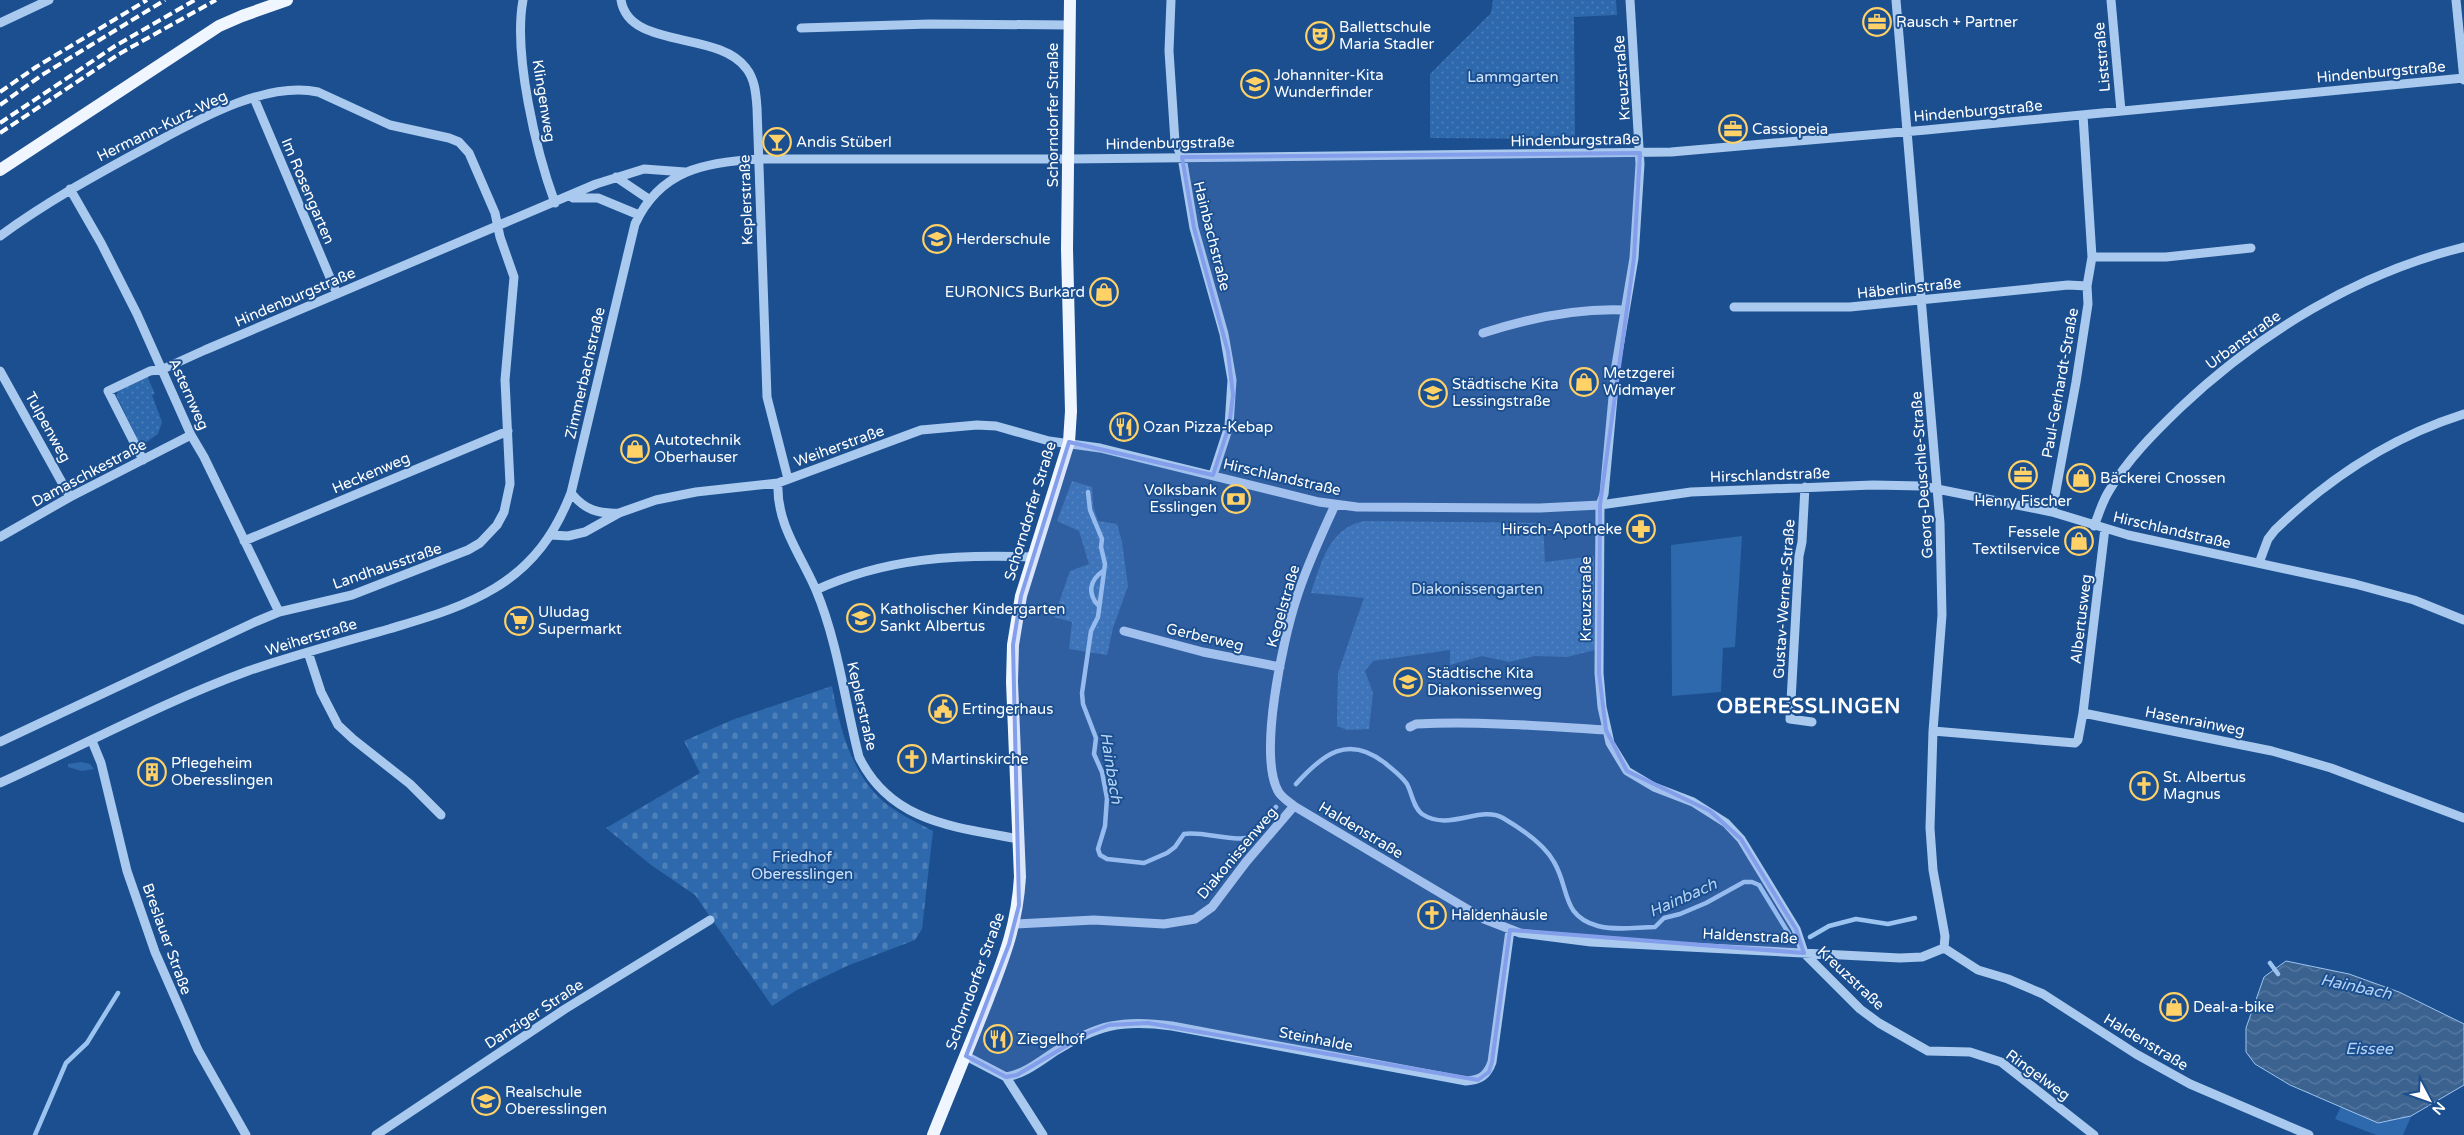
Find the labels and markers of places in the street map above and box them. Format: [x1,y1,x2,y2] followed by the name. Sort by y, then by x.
[1862,7,1892,37] office icon: Rausch + Partner
[1896,13,2018,31] place label: Rausch + Partner
[1339,18,1434,53] place label: Ballettschule Maria Stadler
[1305,21,1335,51] theatre icon: Ballettschule Maria Stadler
[1274,66,1384,101] place label: Johanniter-Kita Wunderfinder
[1240,69,1270,99] school or university icon: Johanniter-Kita Wunderfinder
[1718,114,1748,144] office icon: Cassiopeia
[1752,120,1828,138] place label: Cassiopeia
[762,127,792,157] bar icon: Andis Stüberl
[796,133,892,151] place label: Andis Stüberl
[922,224,952,254] school or university icon: Herderschule
[956,230,1050,248] place label: Herderschule
[1089,277,1119,307] shop icon: EURONICS Burkard
[945,283,1085,301] place label: EURONICS Burkard
[1603,364,1676,399] place label: Metzgerei Widmayer
[1569,367,1599,397] shop icon: Metzgerei Widmayer
[1452,375,1559,410] place label: Städtische Kita Lessingstraße
[1418,378,1448,408] school or university icon: Städtische Kita Lessingstraße
[1109,412,1139,442] restaurant icon: Ozan Pizza-Kebap
[1143,418,1273,436] place label: Ozan Pizza-Kebap
[654,431,741,466] place label: Autotechnik Oberhauser
[620,434,650,464] shop icon: Autotechnik Oberhauser
[2008,460,2038,490] office icon: Henry Fischer
[2066,463,2096,493] shop icon: Bäckerei Cnossen
[2100,469,2226,487] place label: Bäckerei Cnossen
[1144,481,1217,516] place label: Volksbank Esslingen
[1221,484,1251,514] bank icon: Volksbank Esslingen
[1974,492,2072,510] place label: Henry Fischer
[1626,514,1656,544] pharmacy icon: Hirsch-Apotheke
[1502,520,1622,538] place label: Hirsch-Apotheke
[1973,523,2060,558] place label: Fessele Textilservice
[2064,526,2094,556] shop icon: Fessele Textilservice
[880,600,1066,635] place label: Katholischer Kindergarten Sankt Albertus
[538,603,622,638] place label: Uludag Supermarkt
[846,603,876,633] school or university icon: Katholischer Kindergarten Sankt Albertus
[504,606,534,636] supermarket icon: Uludag Supermarkt
[1427,664,1542,699] place label: Städtische Kita Diakonissenweg
[1393,667,1423,697] school or university icon: Städtische Kita Diakonissenweg
[928,694,958,724] public building icon: Ertingerhaus
[962,700,1053,718] place label: Ertingerhaus
[897,744,927,774] church icon: Martinskirche
[931,750,1029,768] place label: Martinskirche
[171,754,273,789] place label: Pflegeheim Oberesslingen
[137,757,167,787] building icon: Pflegeheim Oberesslingen
[2163,768,2246,803] place label: St. Albertus Magnus
[2129,771,2159,801] church icon: St. Albertus Magnus
[1417,900,1447,930] church icon: Haldenhäusle
[1451,906,1548,924] place label: Haldenhäusle
[2159,992,2189,1022] shop icon: Deal-a-bike
[2193,998,2274,1016] place label: Deal-a-bike
[983,1024,1013,1054] restaurant icon: Ziegelhof
[1017,1030,1085,1048] place label: Ziegelhof
[505,1083,607,1118] place label: Realschule Oberesslingen
[471,1086,501,1116] school or university icon: Realschule Oberesslingen

